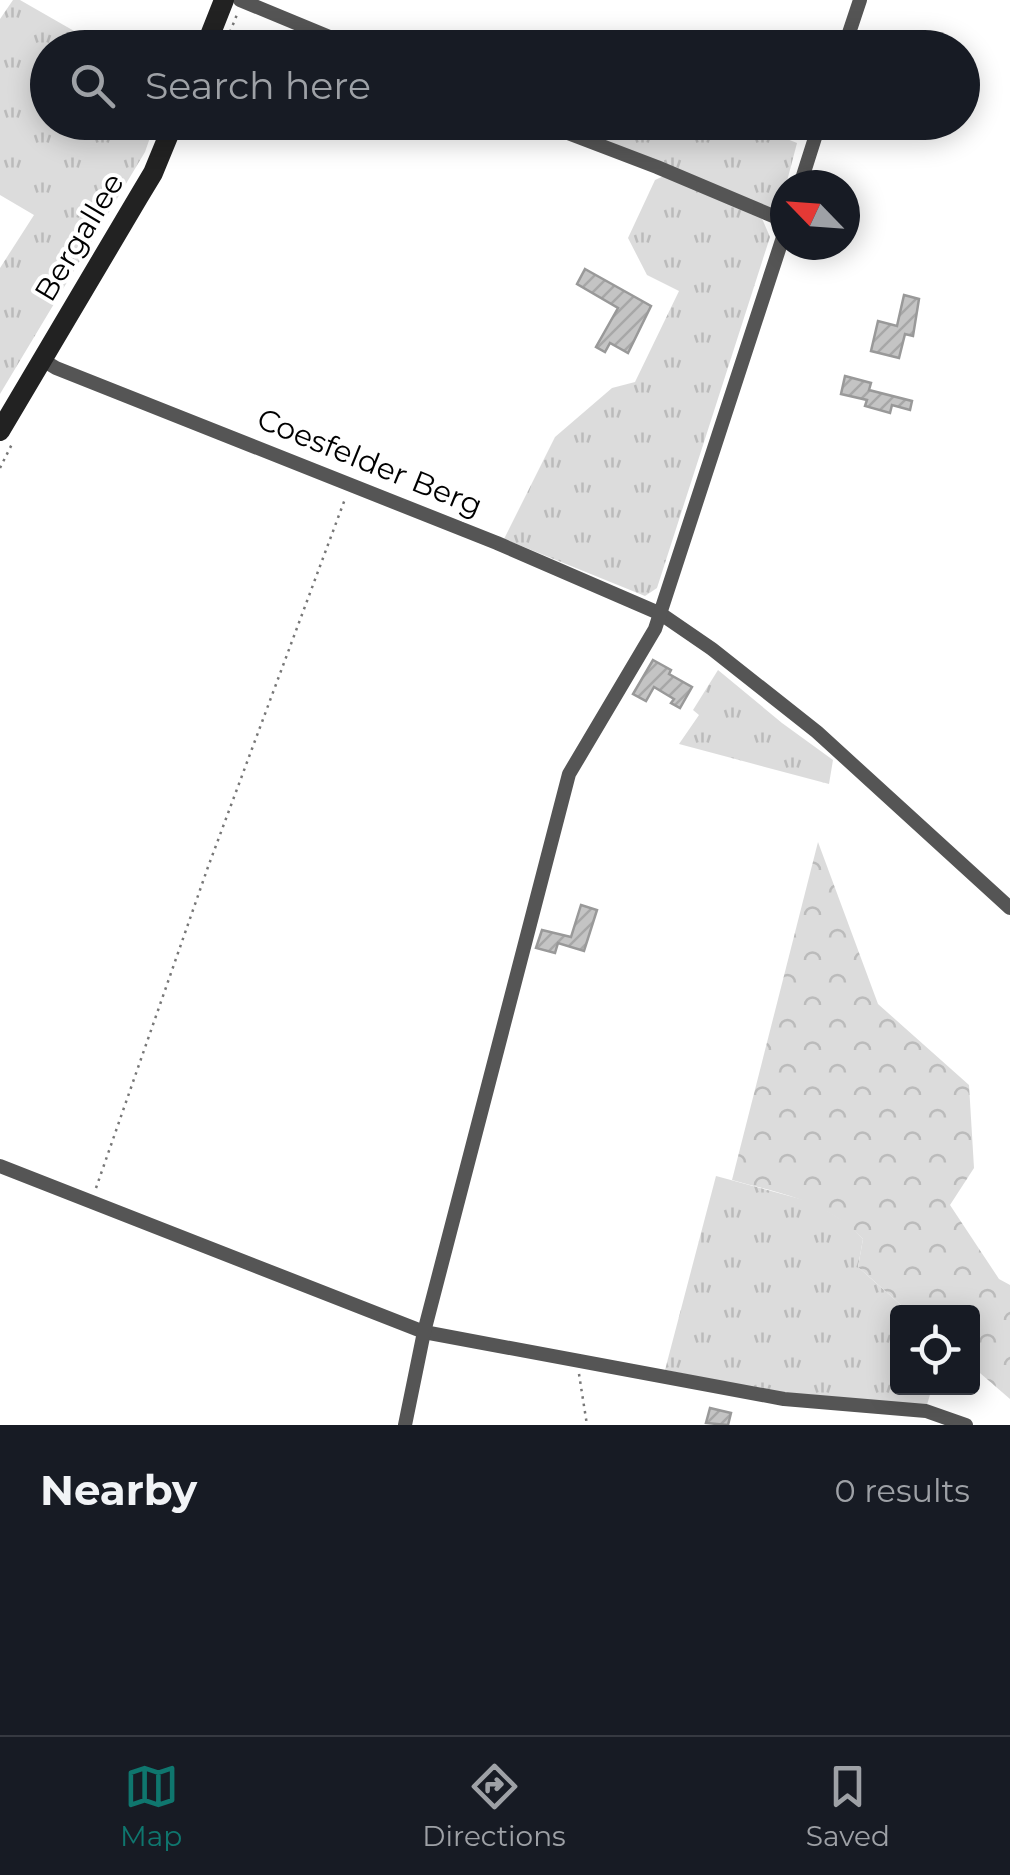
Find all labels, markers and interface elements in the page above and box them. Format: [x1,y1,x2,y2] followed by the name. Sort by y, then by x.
[30,30,980,140] search box
[65,58,120,113] icon: search
[145,62,371,109] text: Search here
[26,166,132,308] street label: Bergallee
[770,170,860,260] north arrow
[252,400,488,524] street label: Coesfelder Berg
[890,1305,980,1395] map controls
[890,1305,980,1395] button: locate
[40,1464,197,1516] text: Nearby
[835,1471,970,1510] text: 0 results
[120,1759,182,1853] tab: Map
[422,1759,566,1853] tab: Directions
[806,1759,890,1853] tab: Saved

